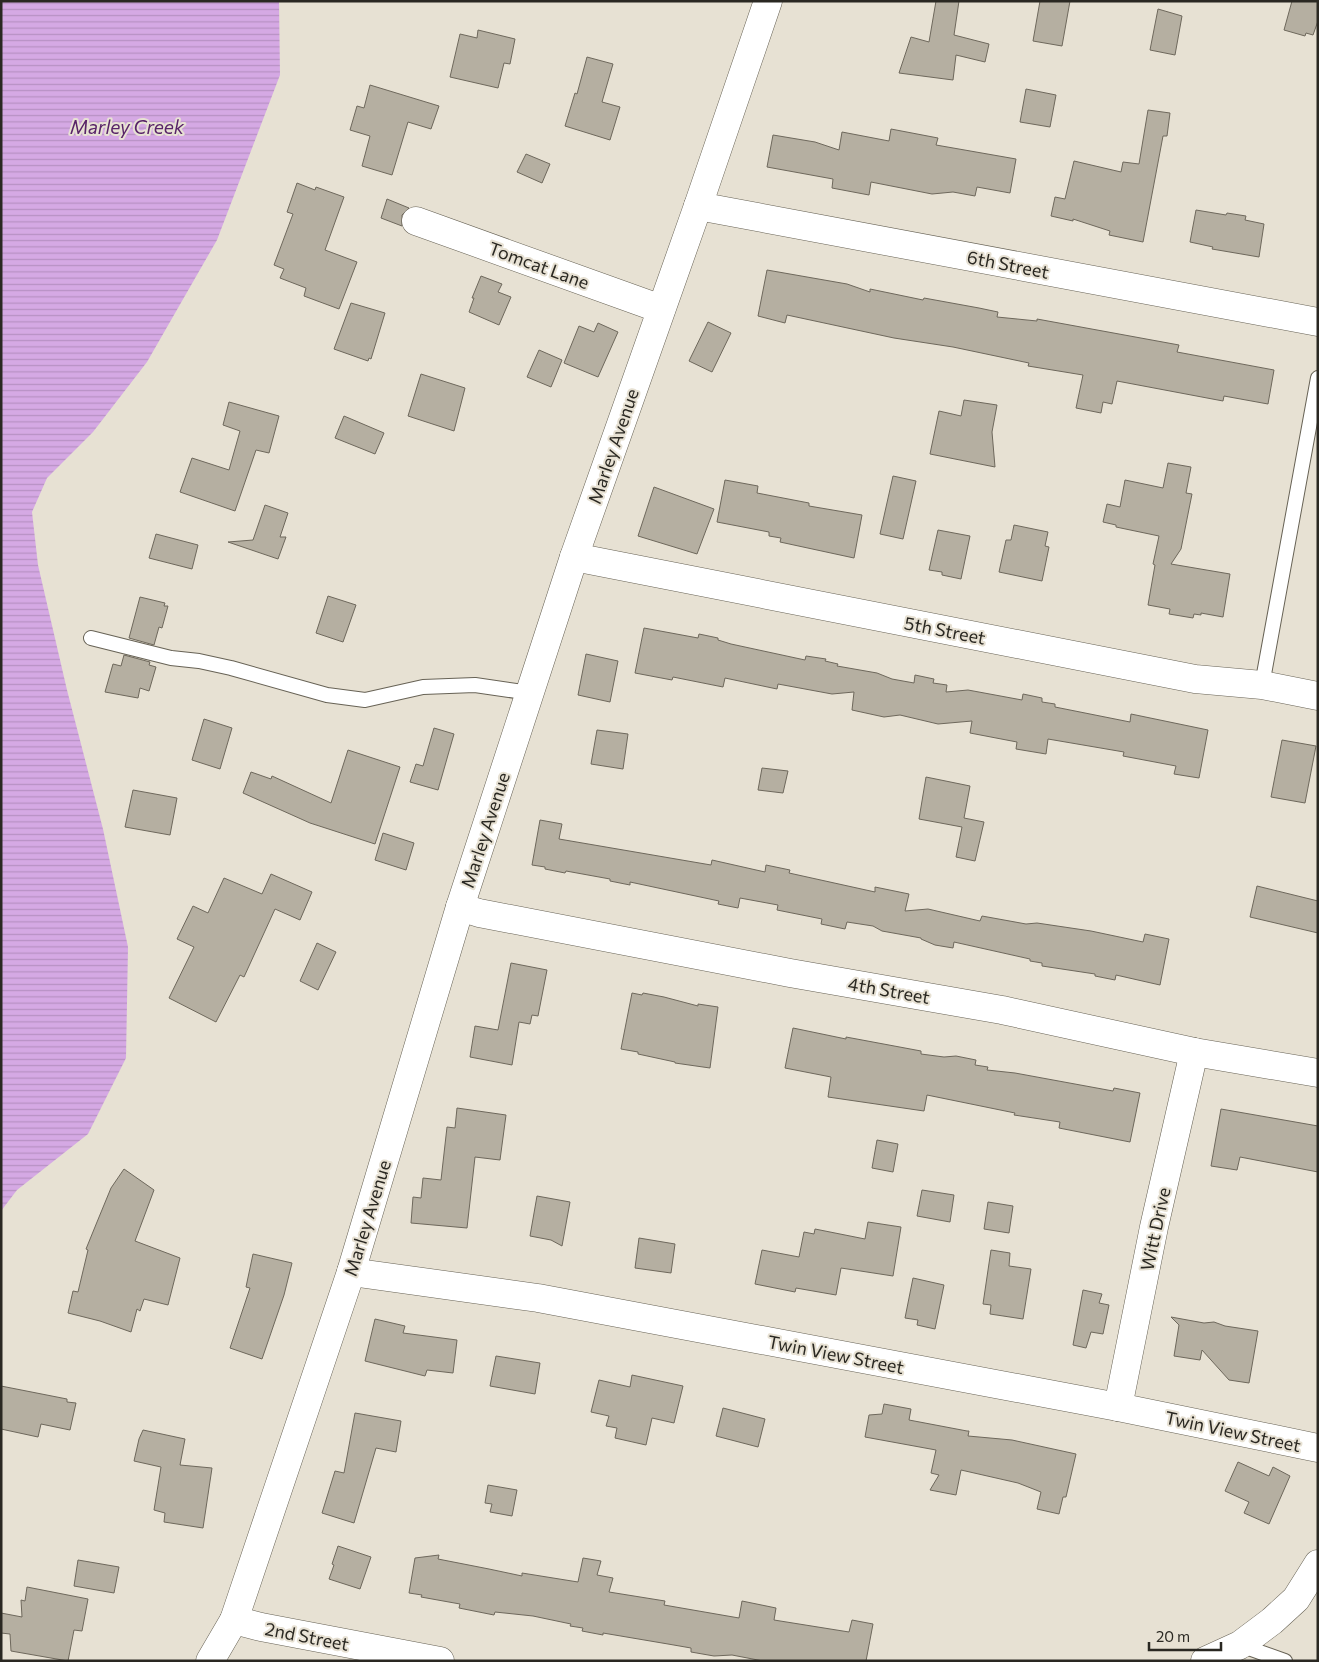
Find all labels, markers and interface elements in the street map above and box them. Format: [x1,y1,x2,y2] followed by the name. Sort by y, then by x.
[70,115,185,138] water label: Marley Creek
[486,237,592,293] street label: Tomcat Lane
[965,245,1051,283] street label: 6th Street
[583,386,643,506] street label: Marley Avenue
[902,611,988,649] street label: 5th Street
[456,769,514,891] street label: Marley Avenue
[846,972,932,1008] street label: 4th Street
[339,1157,395,1279] street label: Marley Avenue
[1135,1185,1175,1273] street label: Witt Drive
[766,1330,906,1378] street label: Twin View Street
[1163,1406,1303,1456] street label: Twin View Street
[263,1617,351,1655] street label: 2nd Street
[1149,1620,1222,1652] scale bar
[1156,1627,1190,1645] text: 20 m

